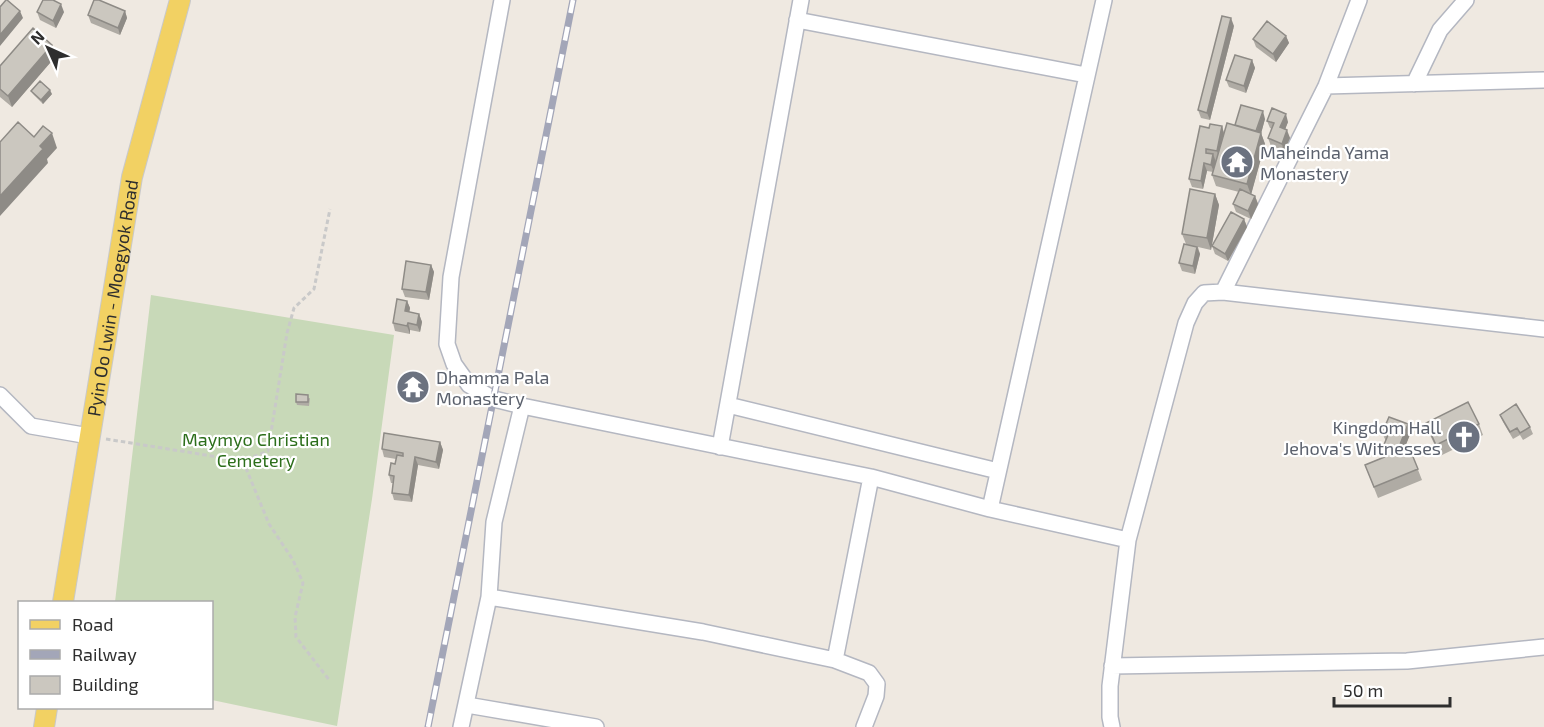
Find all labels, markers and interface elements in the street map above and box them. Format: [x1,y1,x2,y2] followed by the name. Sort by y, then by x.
[18,18,78,78] north arrow
[26,26,48,48] text: N
[1260,141,1389,184] place label: Maheinda Yama Monastery
[1219,144,1255,180] temple icon: Maheinda Yama Monastery
[82,178,142,418] street label: Pyin Oo Lwin - Moegyok Road
[436,366,549,409] place label: Dhamma Pala Monastery
[395,369,431,405] temple icon: Dhamma Pala Monastery
[1283,416,1442,459] place label: Kingdom Hall Jehova's Witnesses
[1446,419,1482,455] church icon: Kingdom Hall Jehova's Witnesses
[182,428,330,471] park label: Maymyo Christian Cemetery
[18,601,213,709] legend
[72,613,113,635] text: Road
[72,643,137,665] text: Railway
[1334,670,1450,708] scale bar
[72,673,139,695] text: Building
[1343,679,1383,701] text: 50 m

